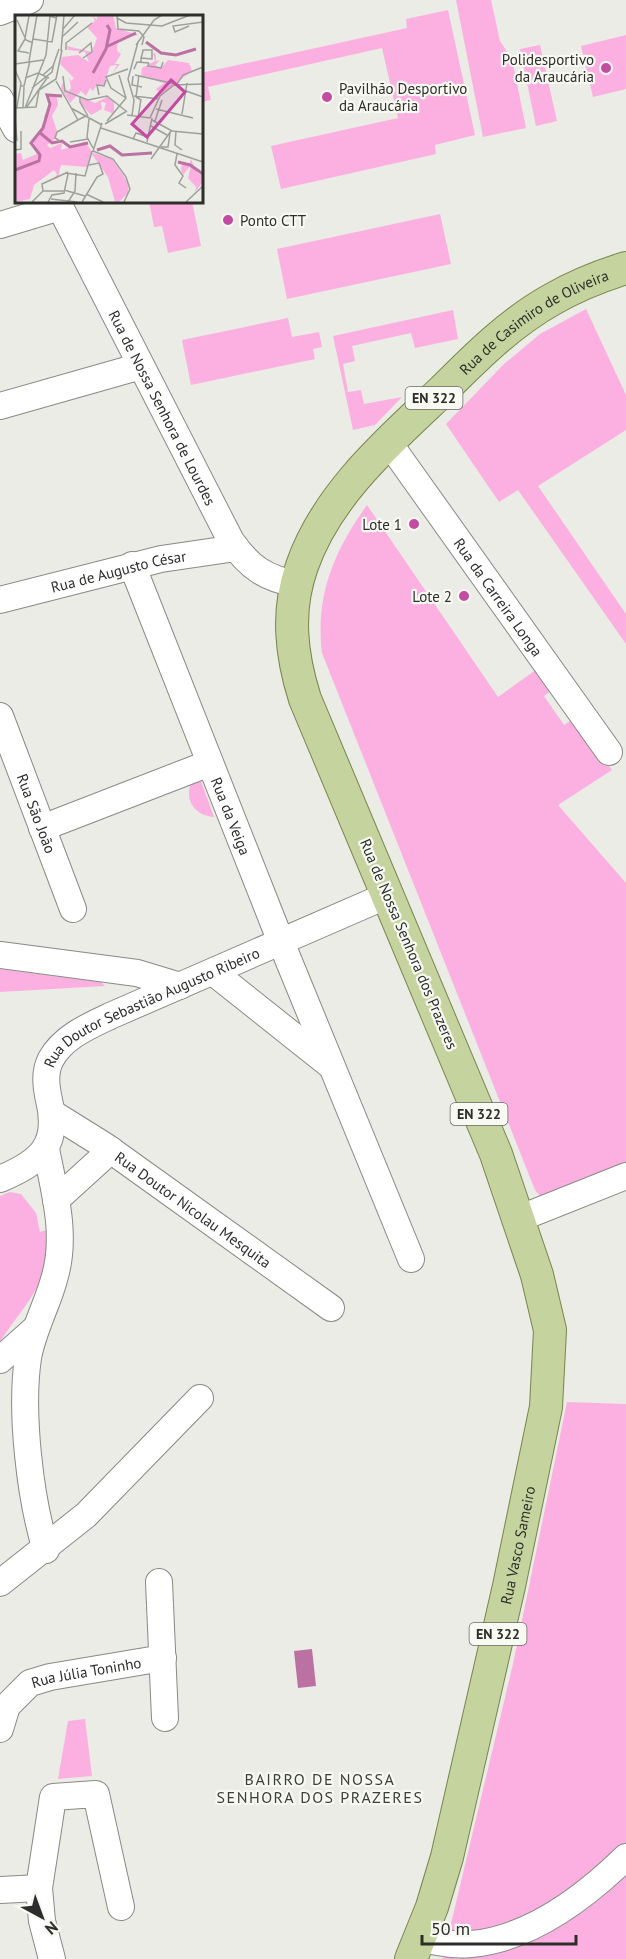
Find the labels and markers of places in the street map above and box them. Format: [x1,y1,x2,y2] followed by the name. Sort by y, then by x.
[502,50,594,86] place label: Polidesportivo da Araucária
[599,61,613,75] marker: Polidesportivo da Araucária
[339,79,467,115] place label: Pavilhão Desportivo da Araucária
[320,90,334,104] marker: Pavilhão Desportivo da Araucária
[240,211,307,230] place label: Ponto CTT
[221,213,235,227] marker: Ponto CTT
[362,515,402,534] place label: Lote 1
[407,517,421,531] marker: Lote 1
[412,587,452,606] place label: Lote 2
[457,589,471,603] marker: Lote 2

